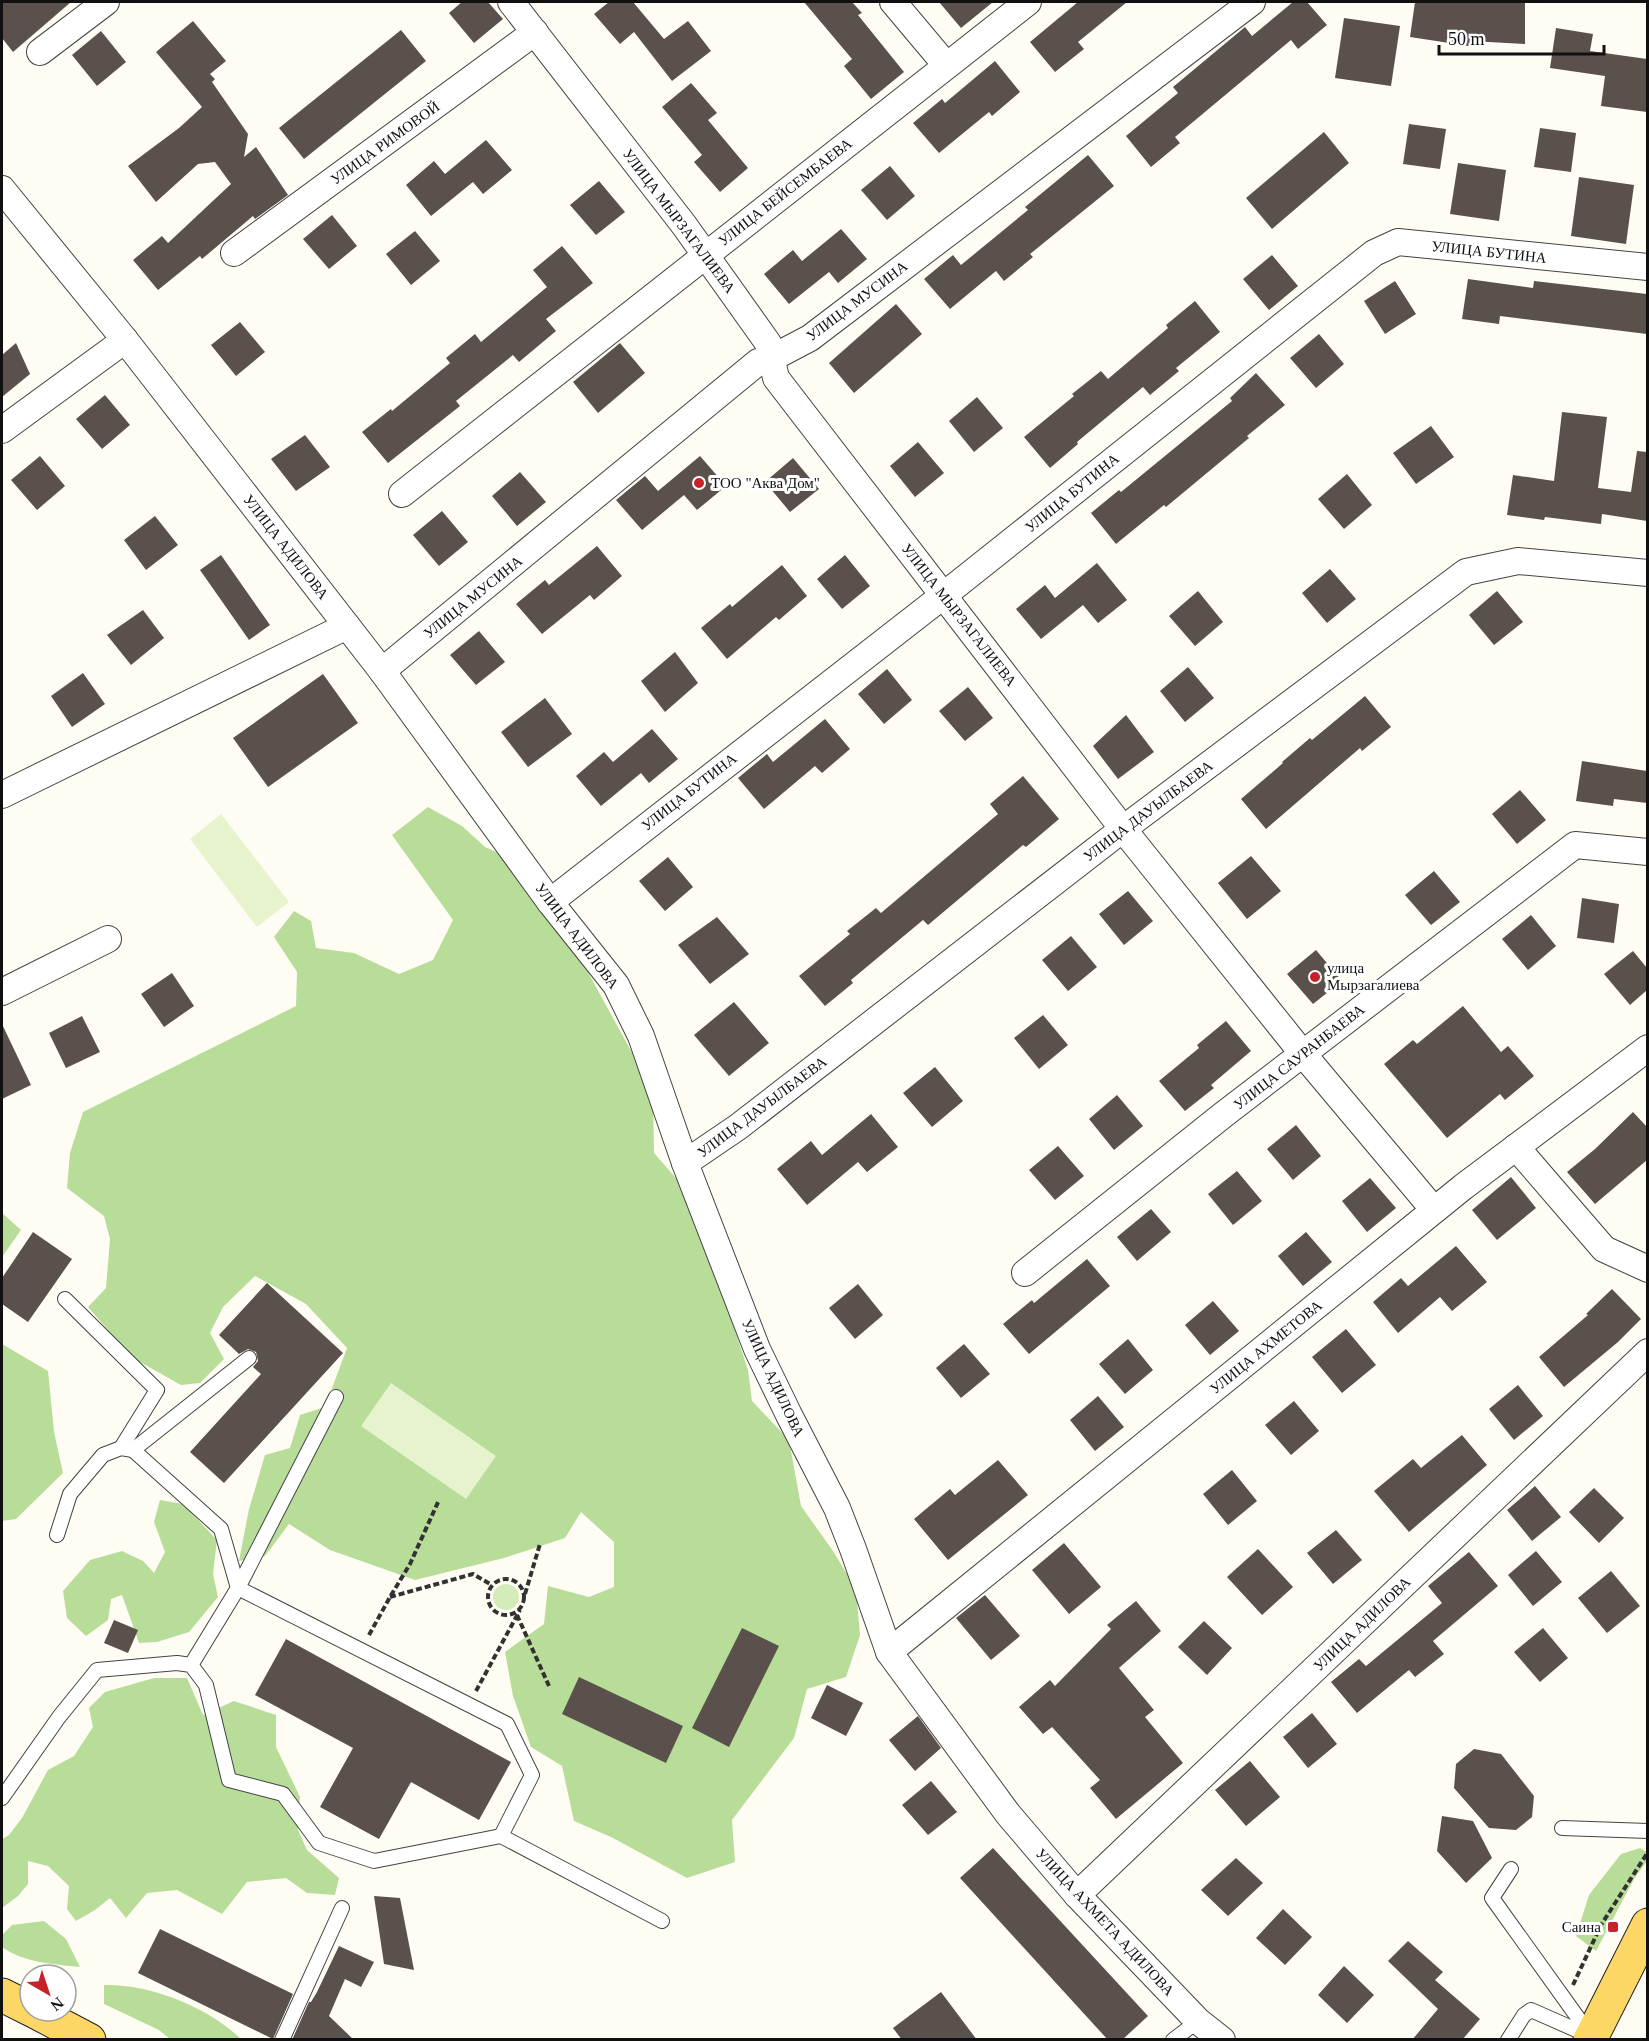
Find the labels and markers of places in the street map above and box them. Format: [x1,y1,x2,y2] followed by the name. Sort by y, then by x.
[711,475,820,491] place label: ТОО "Аква Дом"
[692,476,706,490] marker: ТОО "Аква Дом"
[1327,960,1420,993] place label: улица Мырзагалиева
[1308,970,1322,984] marker: улица Мырзагалиева
[1562,1919,1601,1935] place label: Саина
[1606,1920,1620,1934] marker: Саина

